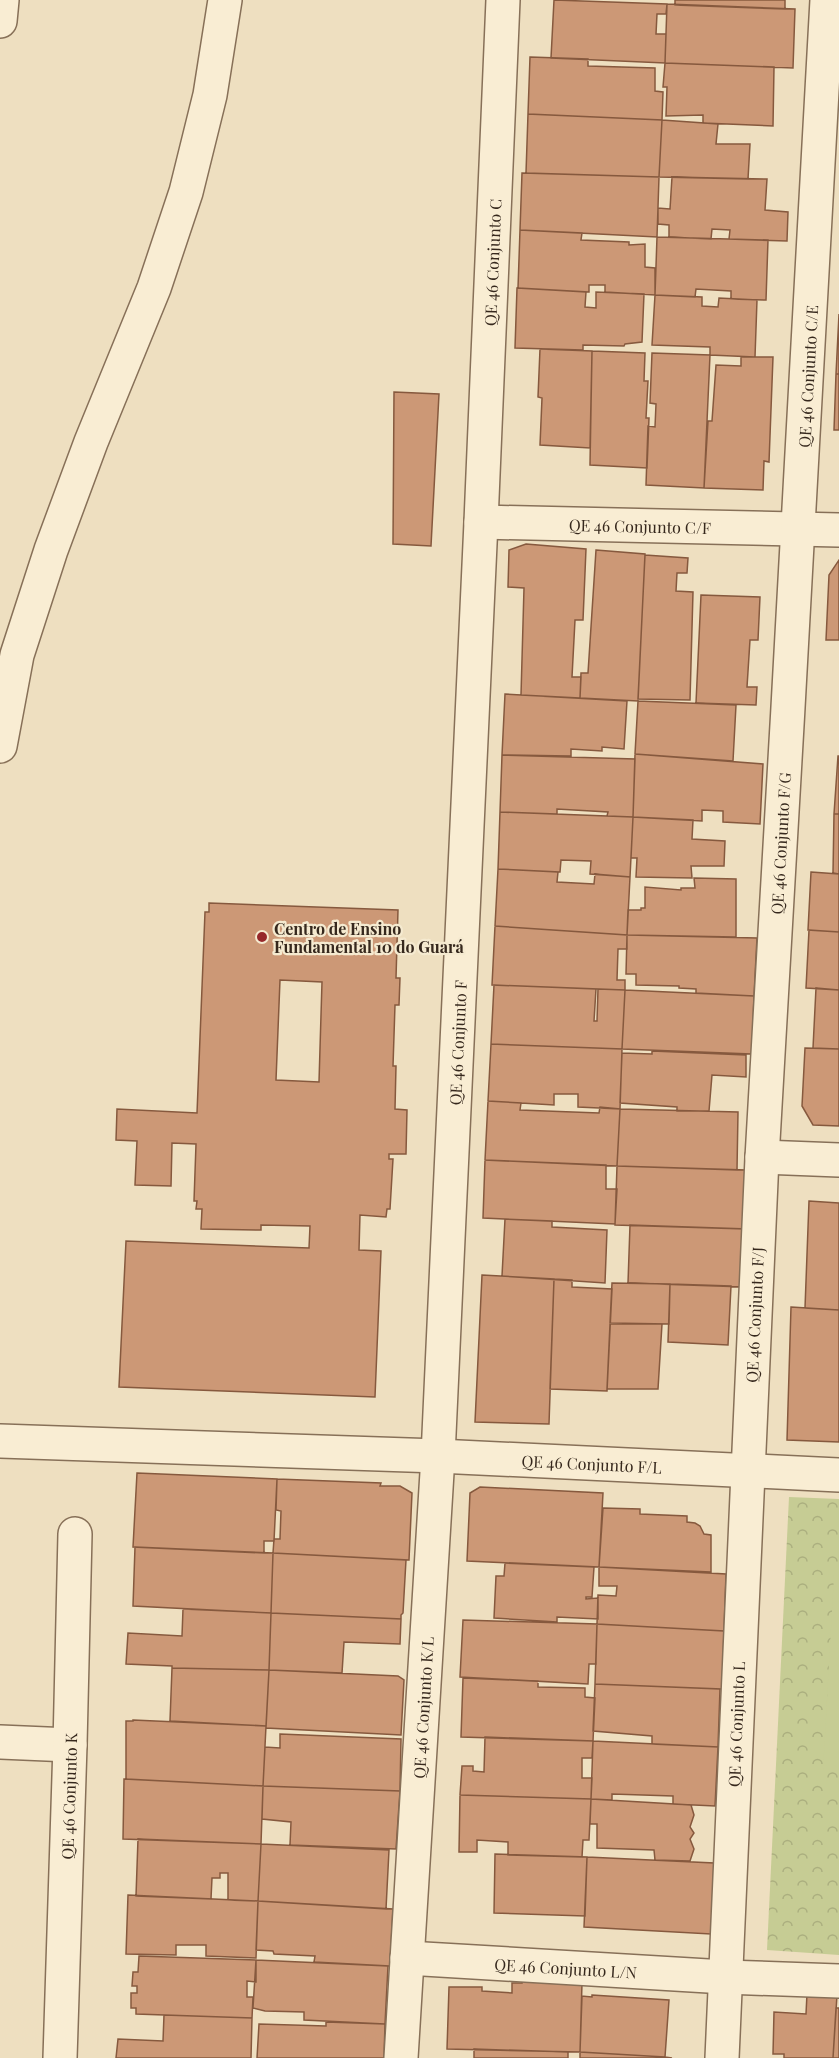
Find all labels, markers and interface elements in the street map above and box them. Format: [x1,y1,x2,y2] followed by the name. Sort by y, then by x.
[479,198,505,326] street label: QE 46 Conjunto C
[793,304,822,448] street label: QE 46 Conjunto C/E
[569,513,711,538] street label: QE 46 Conjunto C/F
[765,772,795,915] street label: QE 46 Conjunto F/G
[274,918,464,957] place label: Centro de Ensino Fundamental 10 do Guará
[255,930,269,944] marker: Centro de Ensino Fundamental 10 do Guará
[444,979,470,1106] street label: QE 46 Conjunto F
[740,1246,768,1383] street label: QE 46 Conjunto F/J
[521,1449,662,1477] street label: QE 46 Conjunto F/L
[408,1636,437,1779] street label: QE 46 Conjunto K/L
[722,1661,749,1787] street label: QE 46 Conjunto L
[56,1732,81,1860] street label: QE 46 Conjunto K
[494,1953,638,1982] street label: QE 46 Conjunto L/N

